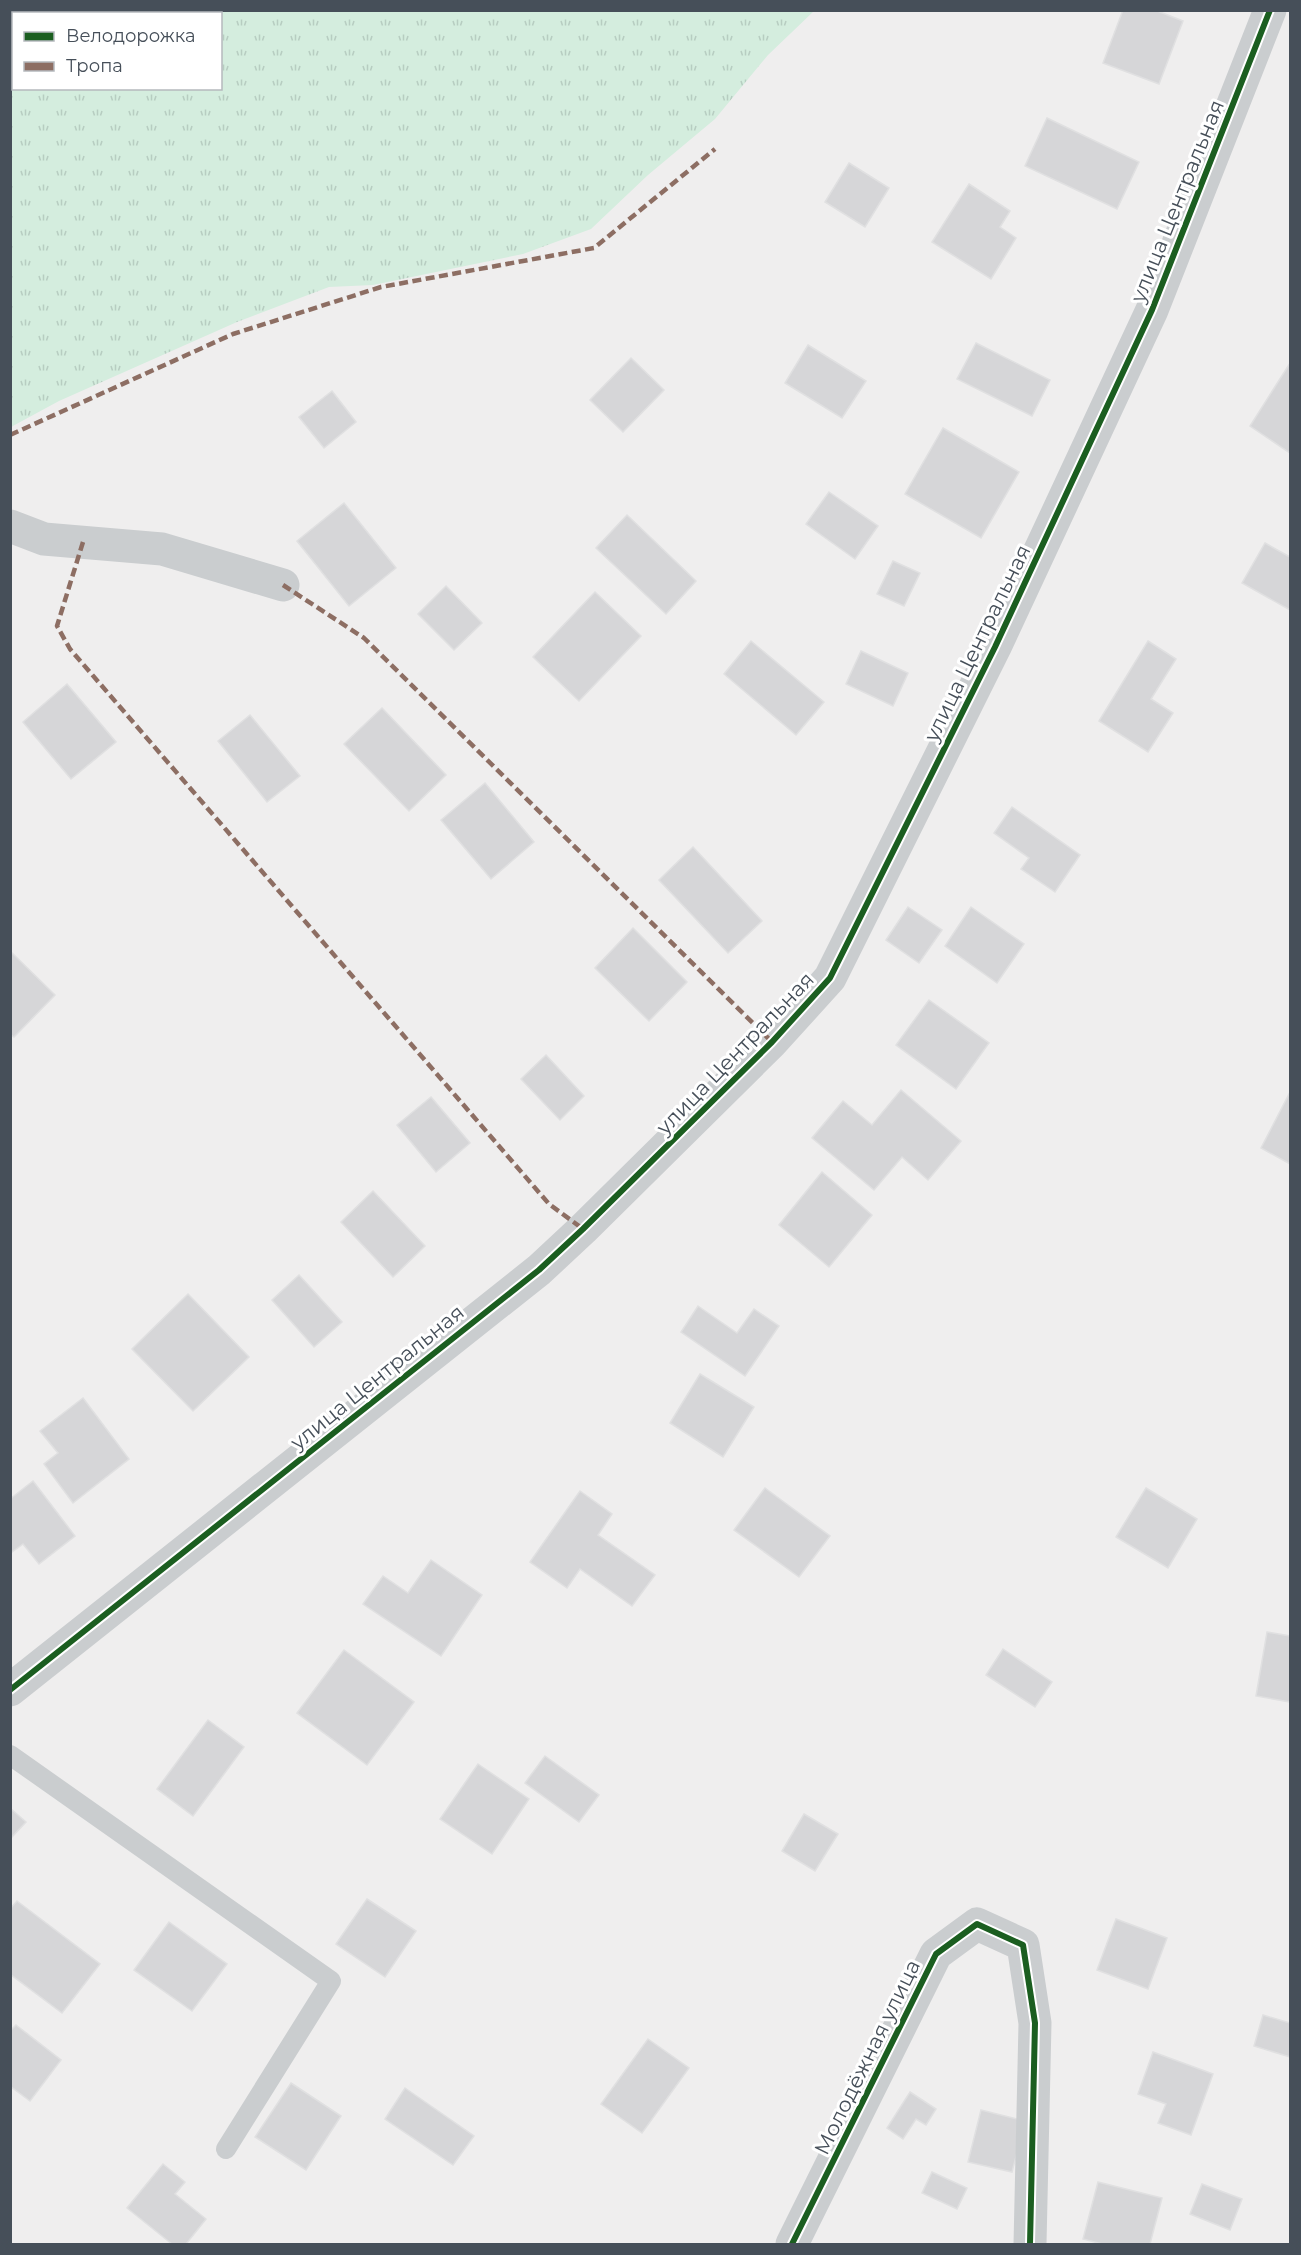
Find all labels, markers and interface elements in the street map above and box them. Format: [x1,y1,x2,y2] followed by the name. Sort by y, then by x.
[12,12,222,90] legend
[66,25,195,47] text: Велодорожка
[66,55,123,77] text: Тропа
[1125,96,1229,307] street label: улица Центральная
[918,540,1036,746] street label: улица Центральная
[650,967,819,1140] street label: улица Центральная
[284,1299,469,1455] street label: улица Центральная
[809,1955,925,2159] street label: Молодёжная улица

